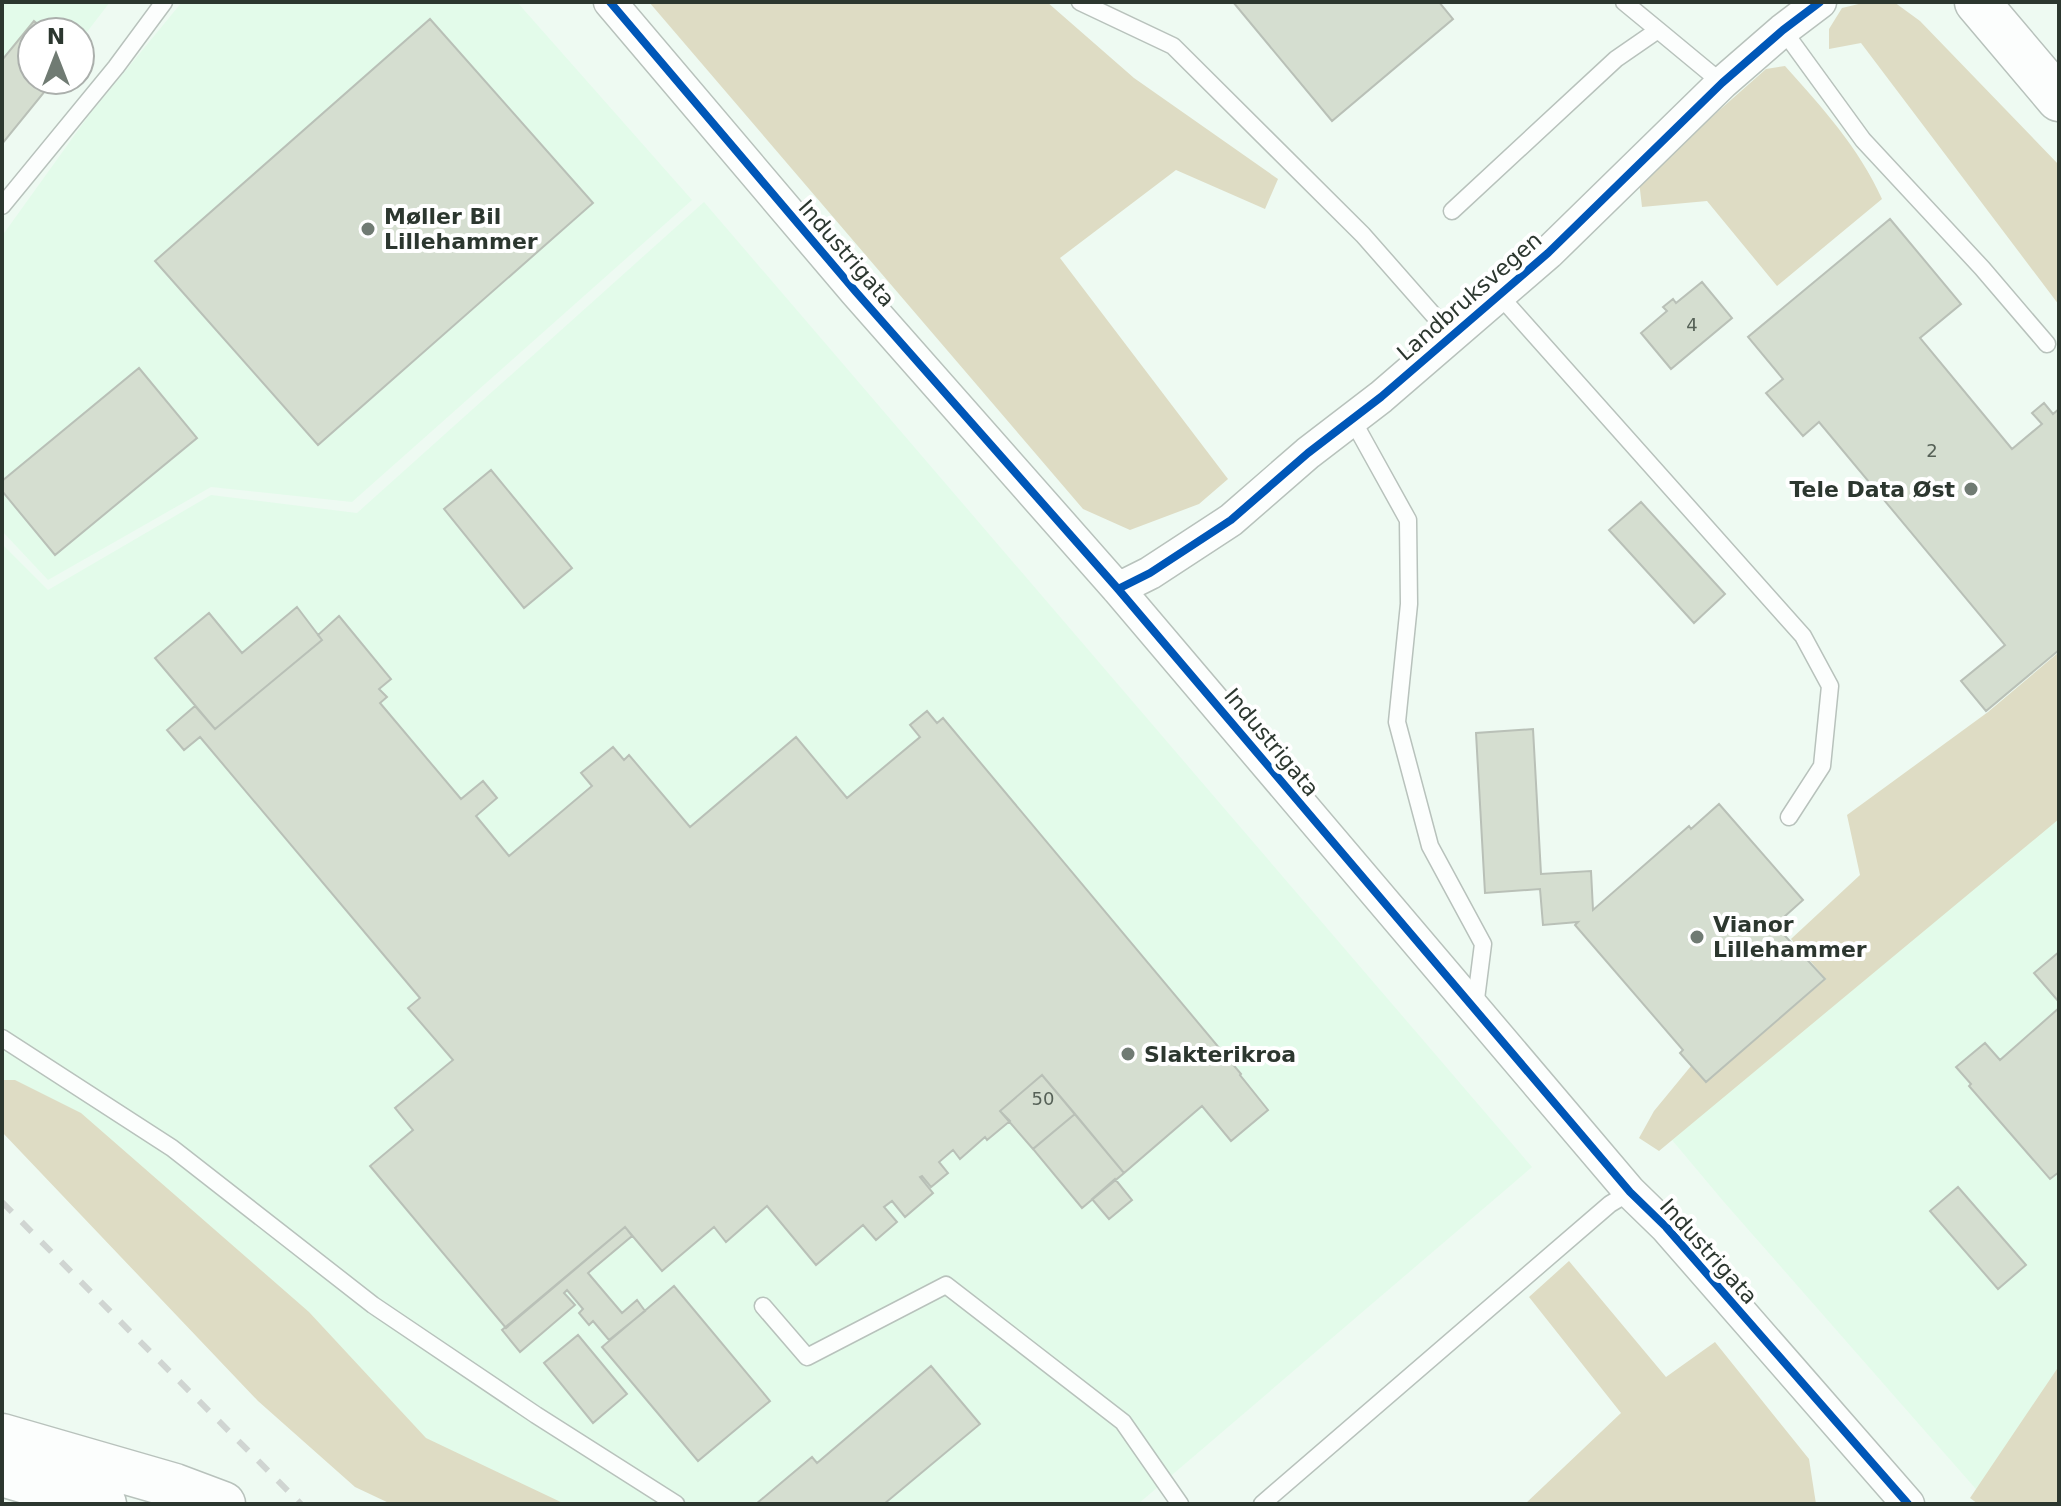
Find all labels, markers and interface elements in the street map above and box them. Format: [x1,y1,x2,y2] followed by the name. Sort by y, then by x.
[16,16,96,96] north arrow
[47,24,65,49] text: N
[794,195,900,312] street label: Industrigata
[384,204,538,254] place label: Møller Bil Lillehammer
[359,220,377,238] marker: Møller Bil Lillehammer
[1392,227,1547,366] street label: Landbruksvegen
[1686,314,1698,335] house number: 4
[1926,440,1938,461] house number: 2
[1789,477,1955,502] place label: Tele Data Øst
[1962,480,1980,498] marker: Tele Data Øst
[1219,683,1324,801] street label: Industrigata
[1713,912,1867,962] place label: Vianor Lillehammer
[1688,928,1706,946] marker: Vianor Lillehammer
[1144,1042,1296,1067] place label: Slakterikroa
[1119,1045,1137,1063] marker: Slakterikroa
[1032,1088,1054,1109] house number: 50
[1655,1193,1762,1309] street label: Industrigata

